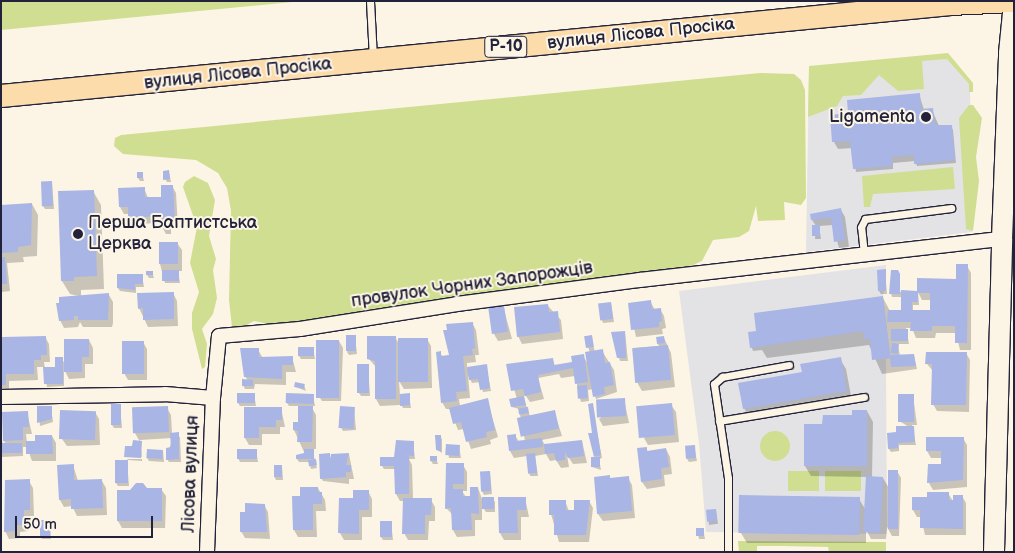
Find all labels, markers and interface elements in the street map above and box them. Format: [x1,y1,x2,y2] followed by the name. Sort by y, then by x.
[546,13,736,55] street label: вулиця Лісова Просіка
[484,34,528,61] road number: Р-10
[143,53,333,95] street label: вулиця Лісова Просіка
[829,106,915,128] place label: Ligamenta
[919,110,933,124] marker: Ligamenta
[88,213,257,255] place label: Перша Баптистська Церква
[72,228,84,240] marker: Перша Баптистська Церква
[350,257,594,313] street label: провулок Чорних Запорожців
[178,415,204,533] street label: Лісова вулиця
[18,506,155,538] scale bar
[23,515,57,534] text: 50 m

